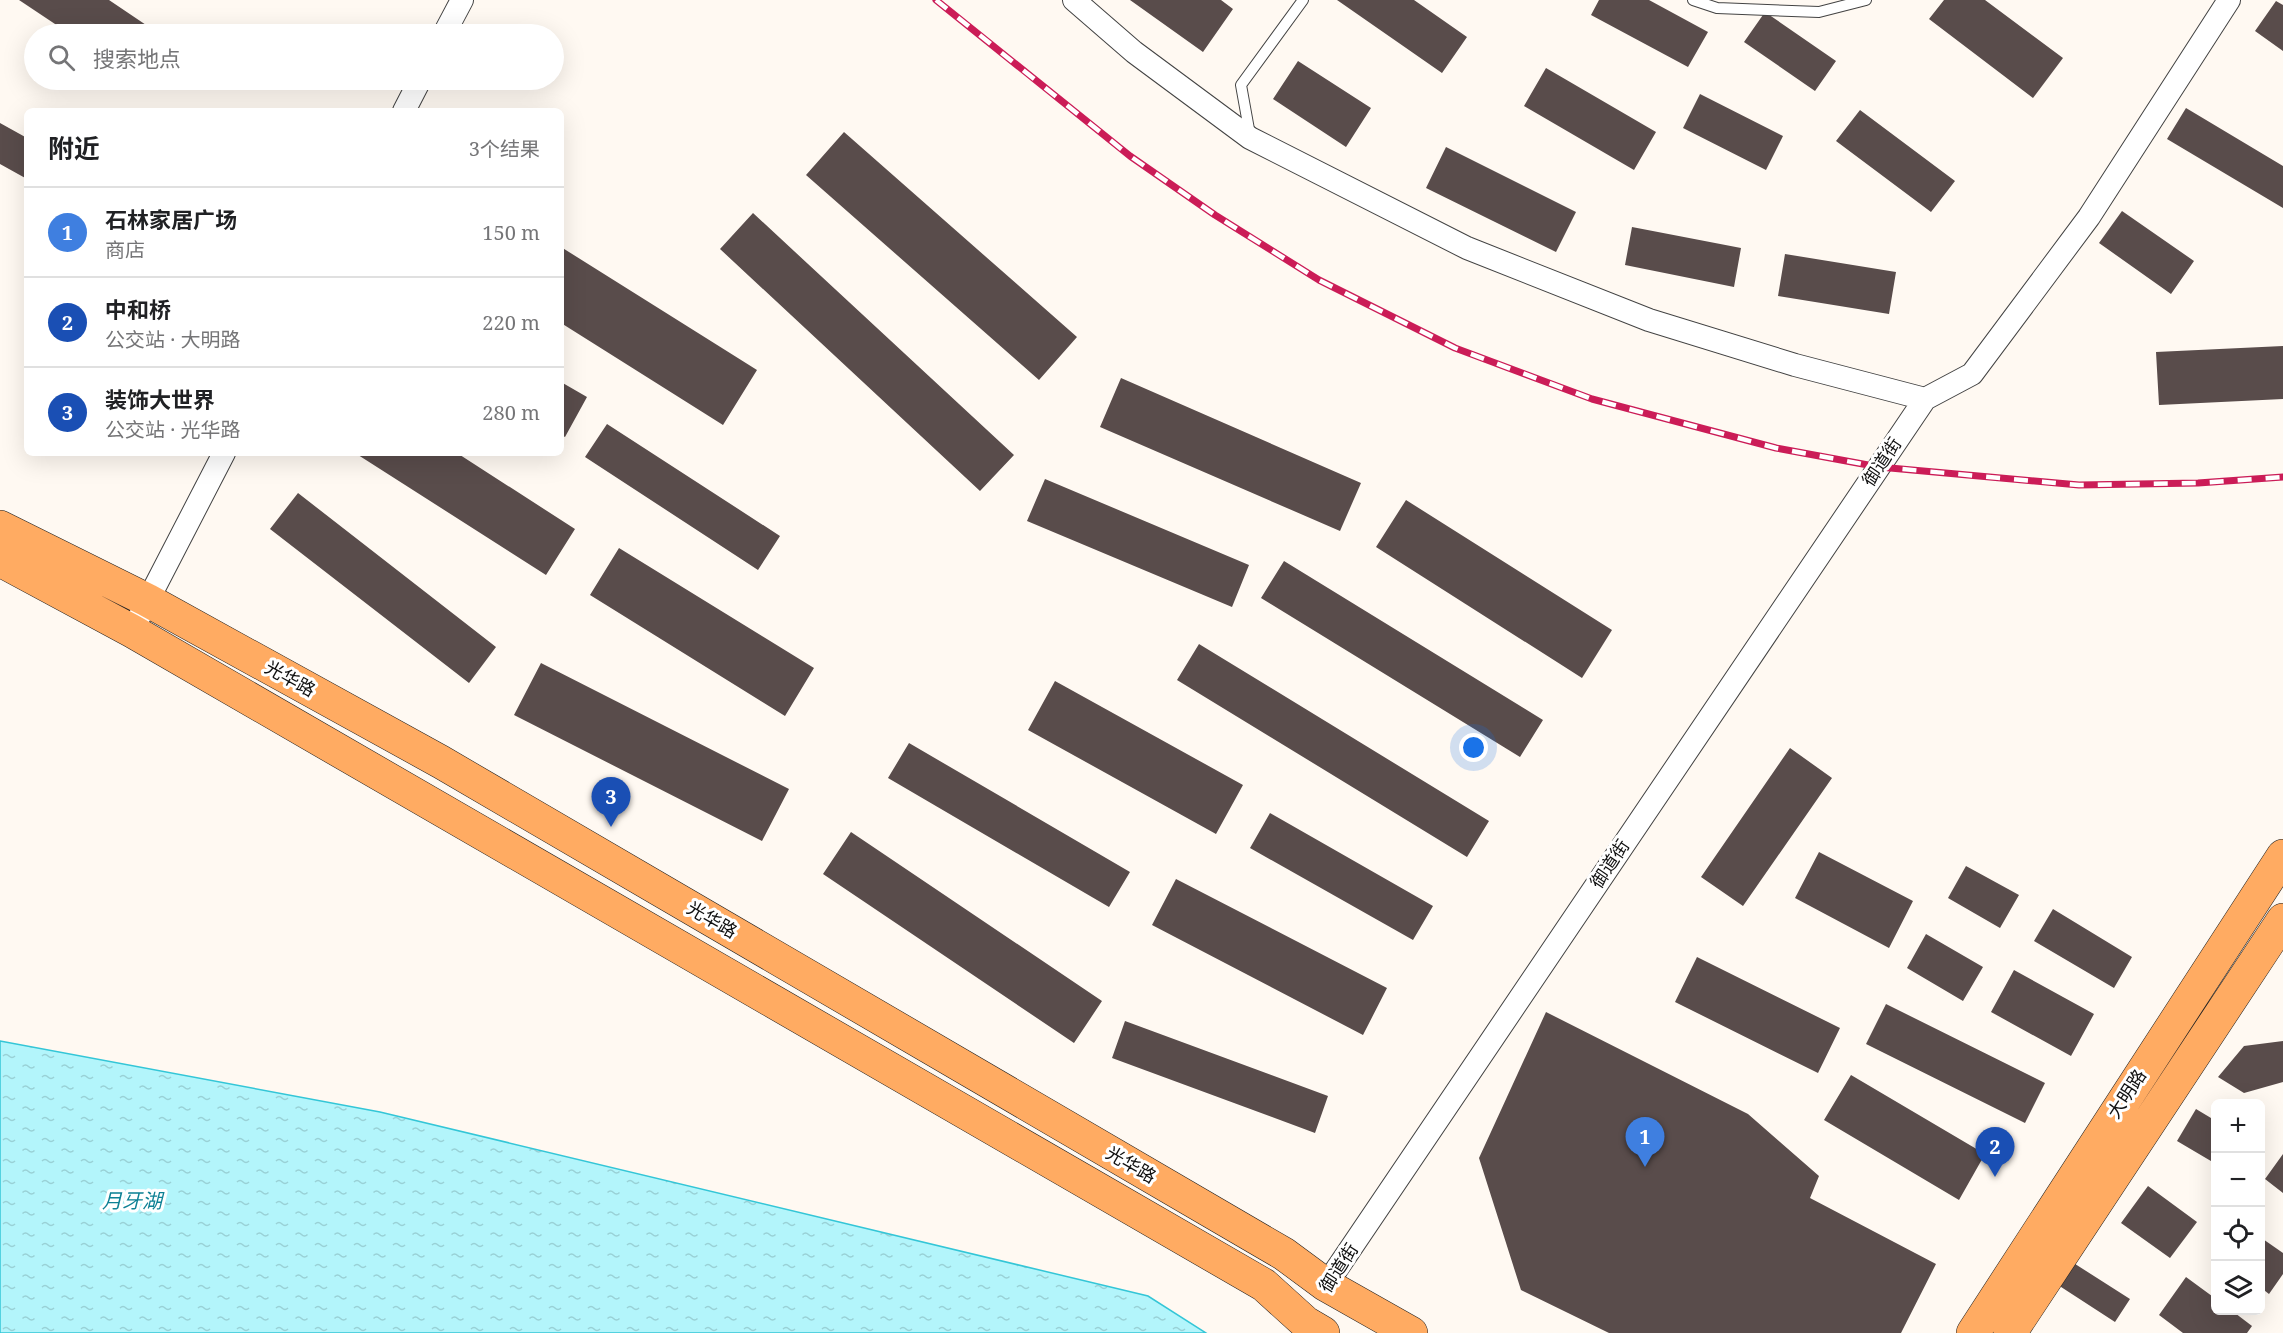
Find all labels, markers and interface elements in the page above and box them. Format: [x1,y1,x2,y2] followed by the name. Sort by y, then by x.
[24,24,564,90] search box
[45,41,78,74] icon: search
[93,43,181,73] text: 搜索地点
[48,130,100,166] text: 附近
[469,135,540,162] text: 3个结果
[105,204,237,234] text: 石林家居广场
[62,219,73,246] text: 1
[482,219,540,246] text: 150 m
[105,236,145,263] text: 商店
[105,294,171,324] text: 中和桥
[62,309,73,336] text: 2
[482,309,540,336] text: 220 m
[105,326,240,353] text: 公交站 · 大明路
[105,384,215,414] text: 装饰大世界
[62,399,73,426] text: 3
[482,399,540,426] text: 280 m
[105,416,240,443] text: 公交站 · 光华路
[1856,432,1906,491] street label: 御道街
[261,655,320,702] street label: 光华路
[1459,733,1488,762] your location
[592,778,630,827] pin: 3
[1584,834,1634,893] street label: 御道街
[683,895,742,943] street label: 光华路
[2101,1064,2151,1123] street label: 大明路
[2211,1099,2265,1315] map controls
[2211,1099,2265,1153] button: +
[1626,1118,1664,1167] pin: 1
[1976,1128,2014,1177] pin: 2
[1102,1140,1161,1188] street label: 光华路
[2211,1153,2265,1207] button: −
[102,1187,165,1214] water label: 月牙湖
[2211,1207,2265,1261] button: locate
[1313,1238,1363,1297] street label: 御道街
[2211,1261,2265,1315] button: layers

